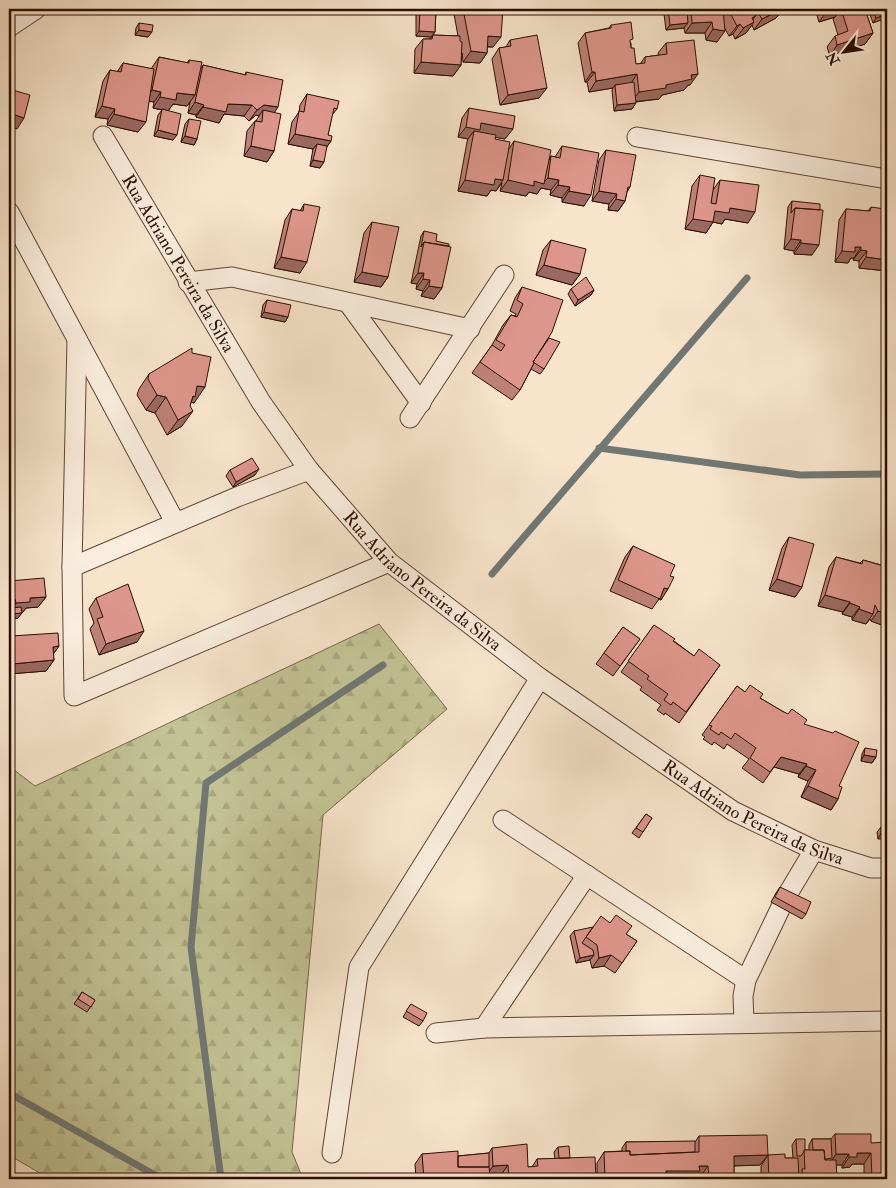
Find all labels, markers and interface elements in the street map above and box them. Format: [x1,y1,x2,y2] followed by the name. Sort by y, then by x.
[818,28,868,78] north arrow
[822,48,844,69] text: N
[117,170,241,357] street label: Rua Adriano Pereira da Silva
[338,506,507,656] street label: Rua Adriano Pereira da Silva
[658,754,847,870] street label: Rua Adriano Pereira da Silva

